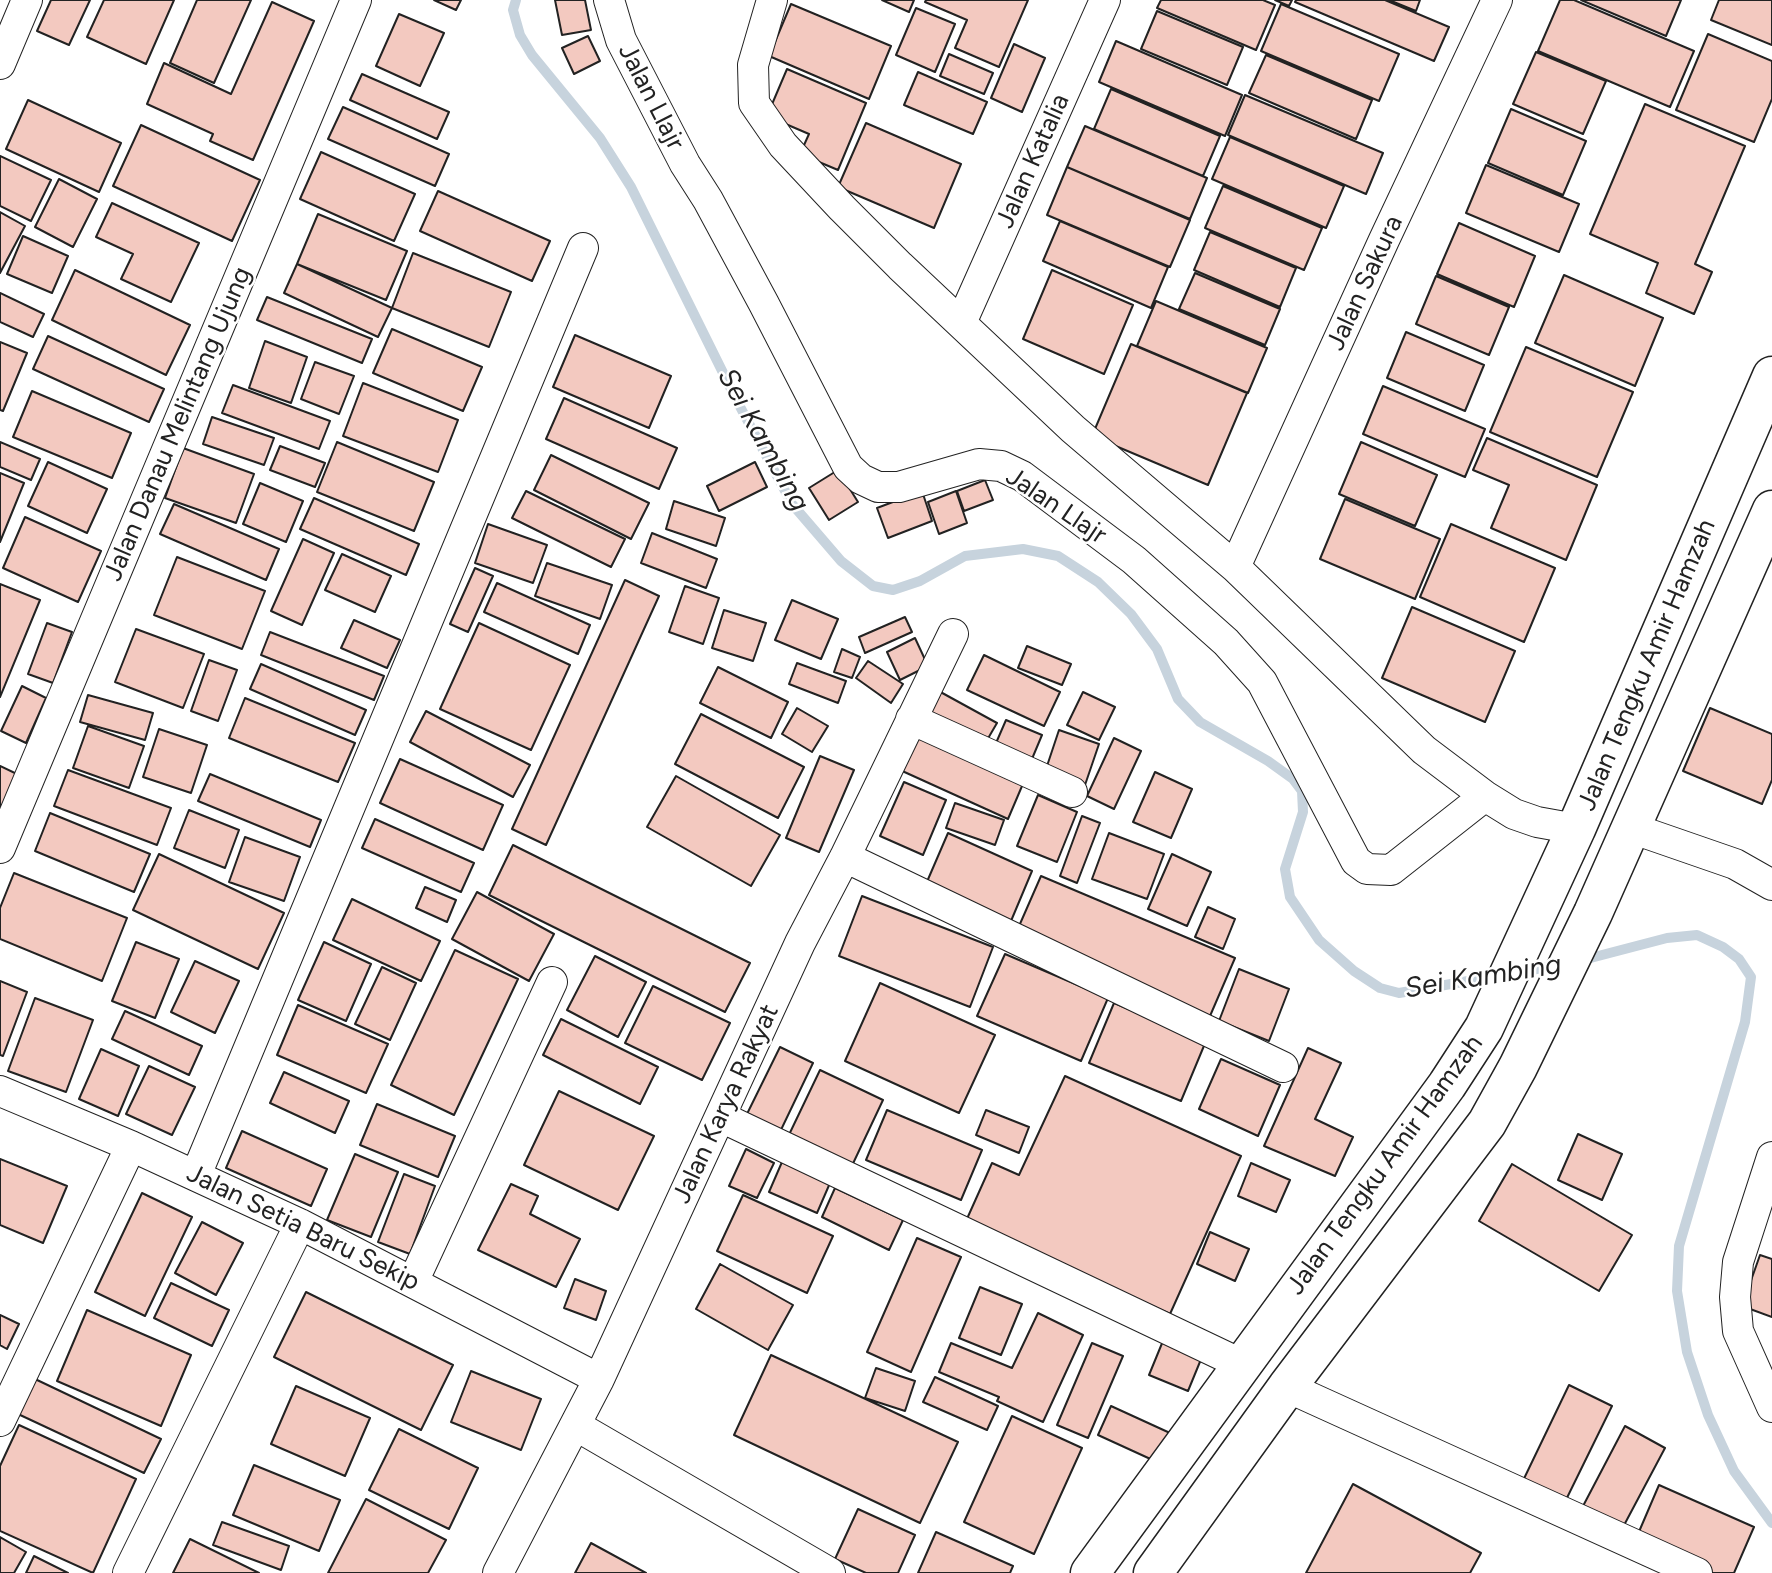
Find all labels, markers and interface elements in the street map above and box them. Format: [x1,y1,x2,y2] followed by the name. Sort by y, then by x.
[611,39,691,155] street label: Jalan Llajr
[990,89,1076,233] street label: Jalan Katalia
[1320,211,1410,355] street label: Jalan Sakura
[98,262,258,586] street label: Jalan Danau Melintang Ujung
[710,363,816,517] water label: Sei Kambing
[1000,461,1112,551] street label: Jalan Llajr
[1571,515,1723,815] street label: Jalan Tengku Amir Hamzah
[1402,948,1564,1006] water label: Sei Kambing
[666,1000,786,1208] street label: Jalan Karya Rakyat
[1280,1029,1490,1301] street label: Jalan Tengku Amir Hamzah
[181,1158,425,1298] street label: Jalan Setia Baru Sekip

